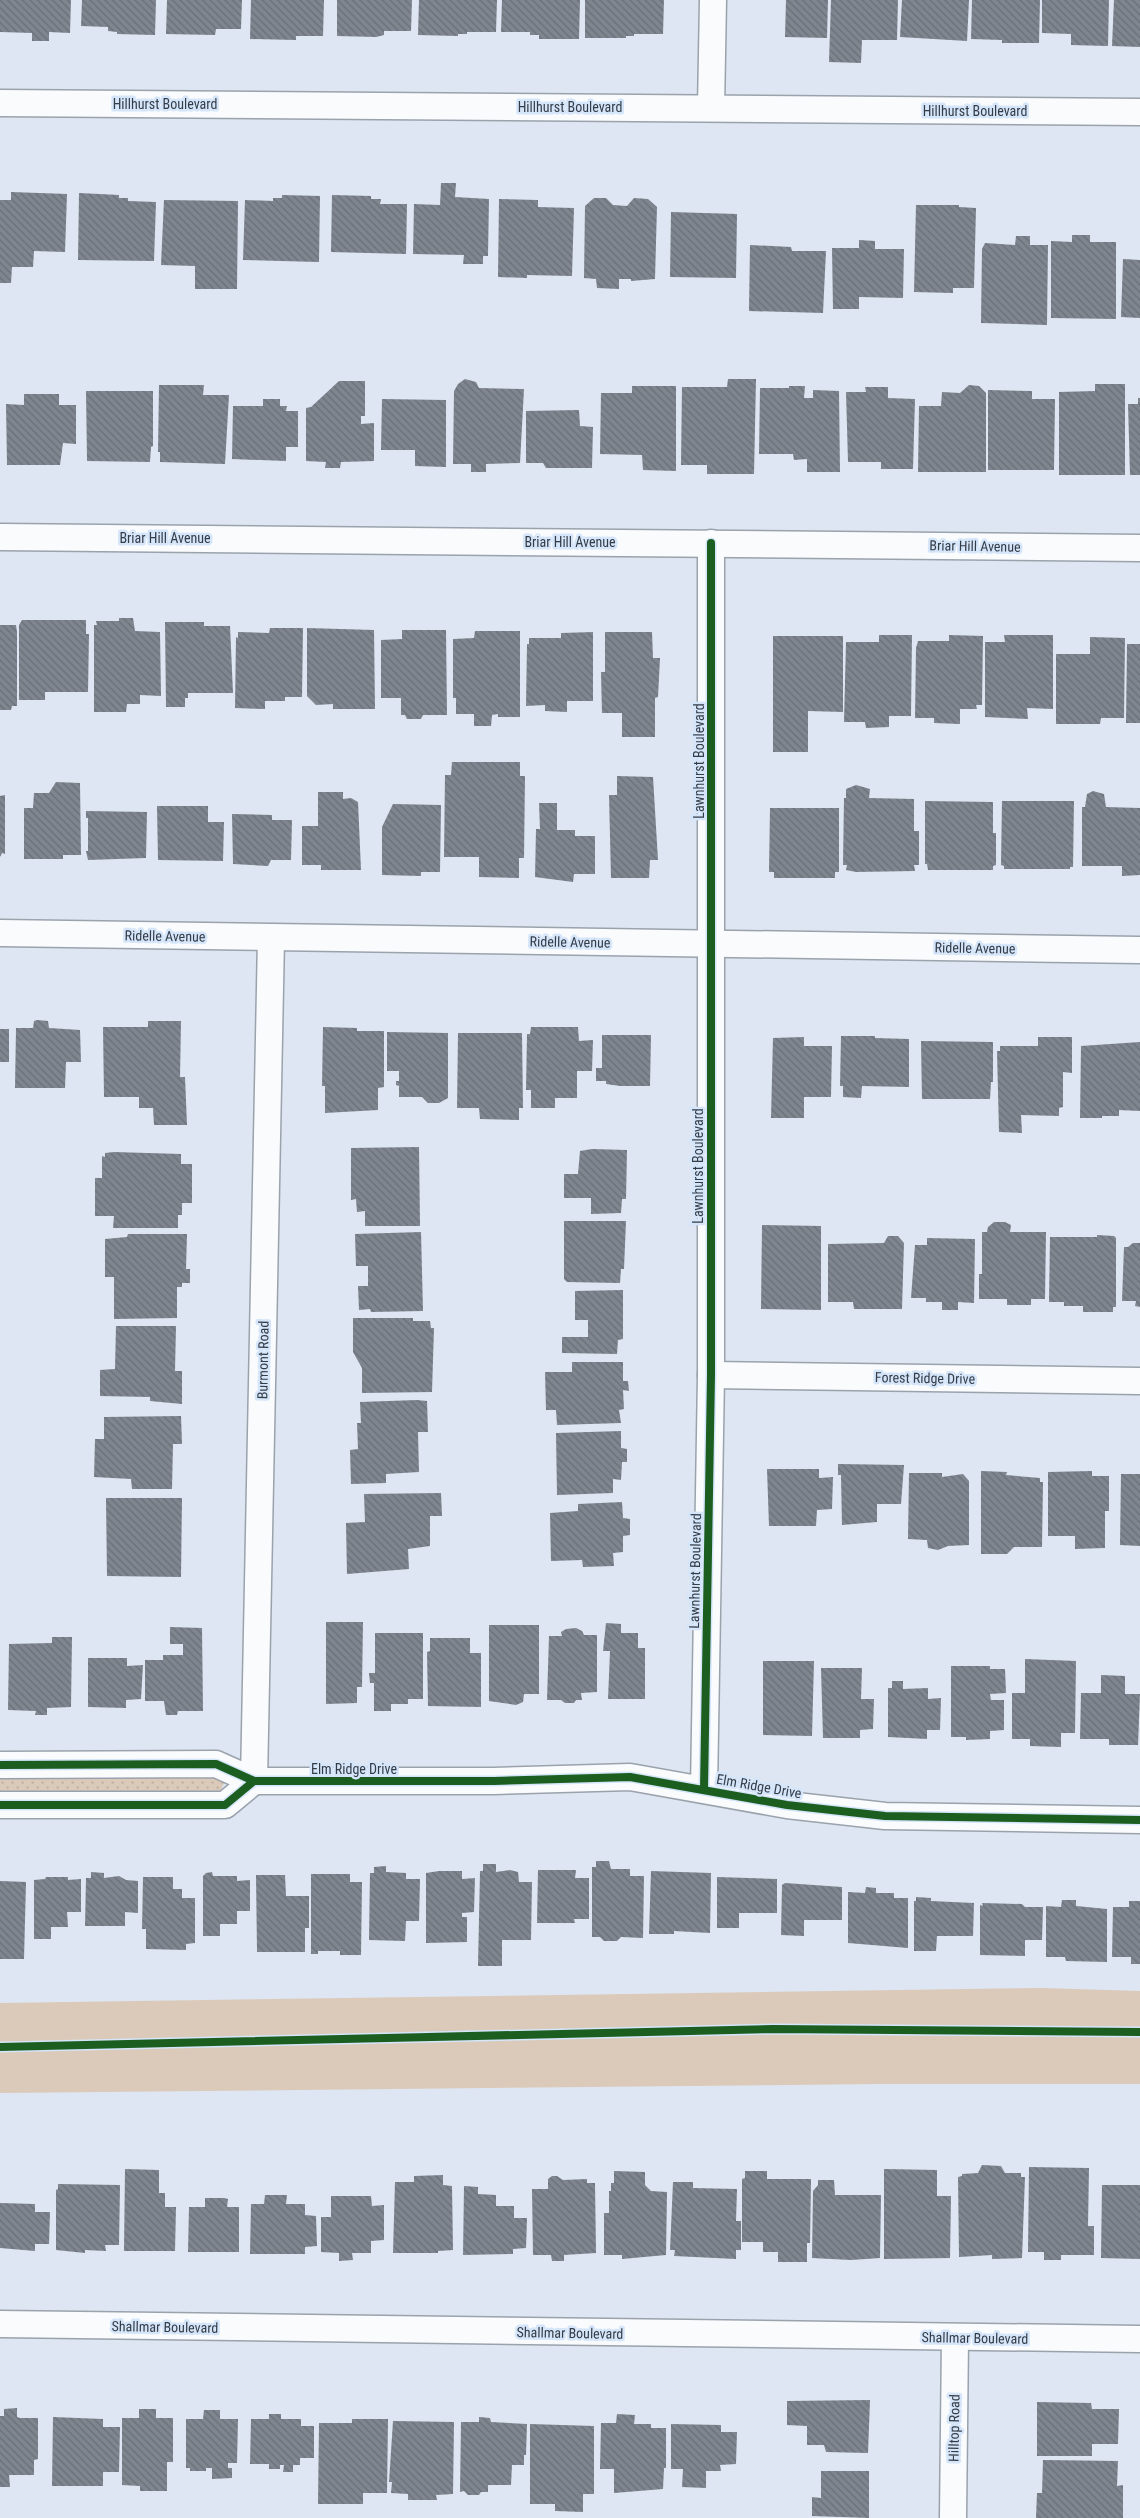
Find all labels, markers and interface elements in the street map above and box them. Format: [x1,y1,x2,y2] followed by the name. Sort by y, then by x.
[113,96,217,112] street label: Hillhurst Boulevard
[518,99,622,115] street label: Hillhurst Boulevard
[923,103,1027,119] street label: Hillhurst Boulevard
[119,530,211,546] street label: Briar Hill Avenue
[524,534,616,550] street label: Briar Hill Avenue
[929,537,1021,555] street label: Briar Hill Avenue
[691,703,707,819] street label: Lawnhurst Boulevard
[125,927,206,945] street label: Ridelle Avenue
[530,933,611,951] street label: Ridelle Avenue
[935,939,1016,957] street label: Ridelle Avenue
[690,1108,706,1224] street label: Lawnhurst Boulevard
[254,1321,272,1399] street label: Burmont Road
[875,1369,976,1387] street label: Forest Ridge Drive
[686,1513,704,1629] street label: Lawnhurst Boulevard
[311,1761,397,1777] street label: Elm Ridge Drive
[715,1771,803,1801] street label: Elm Ridge Drive
[112,2318,218,2336] street label: Shallmar Boulevard
[517,2324,623,2342] street label: Shallmar Boulevard
[922,2329,1028,2347] street label: Shallmar Boulevard
[945,2394,963,2462] street label: Hilltop Road

